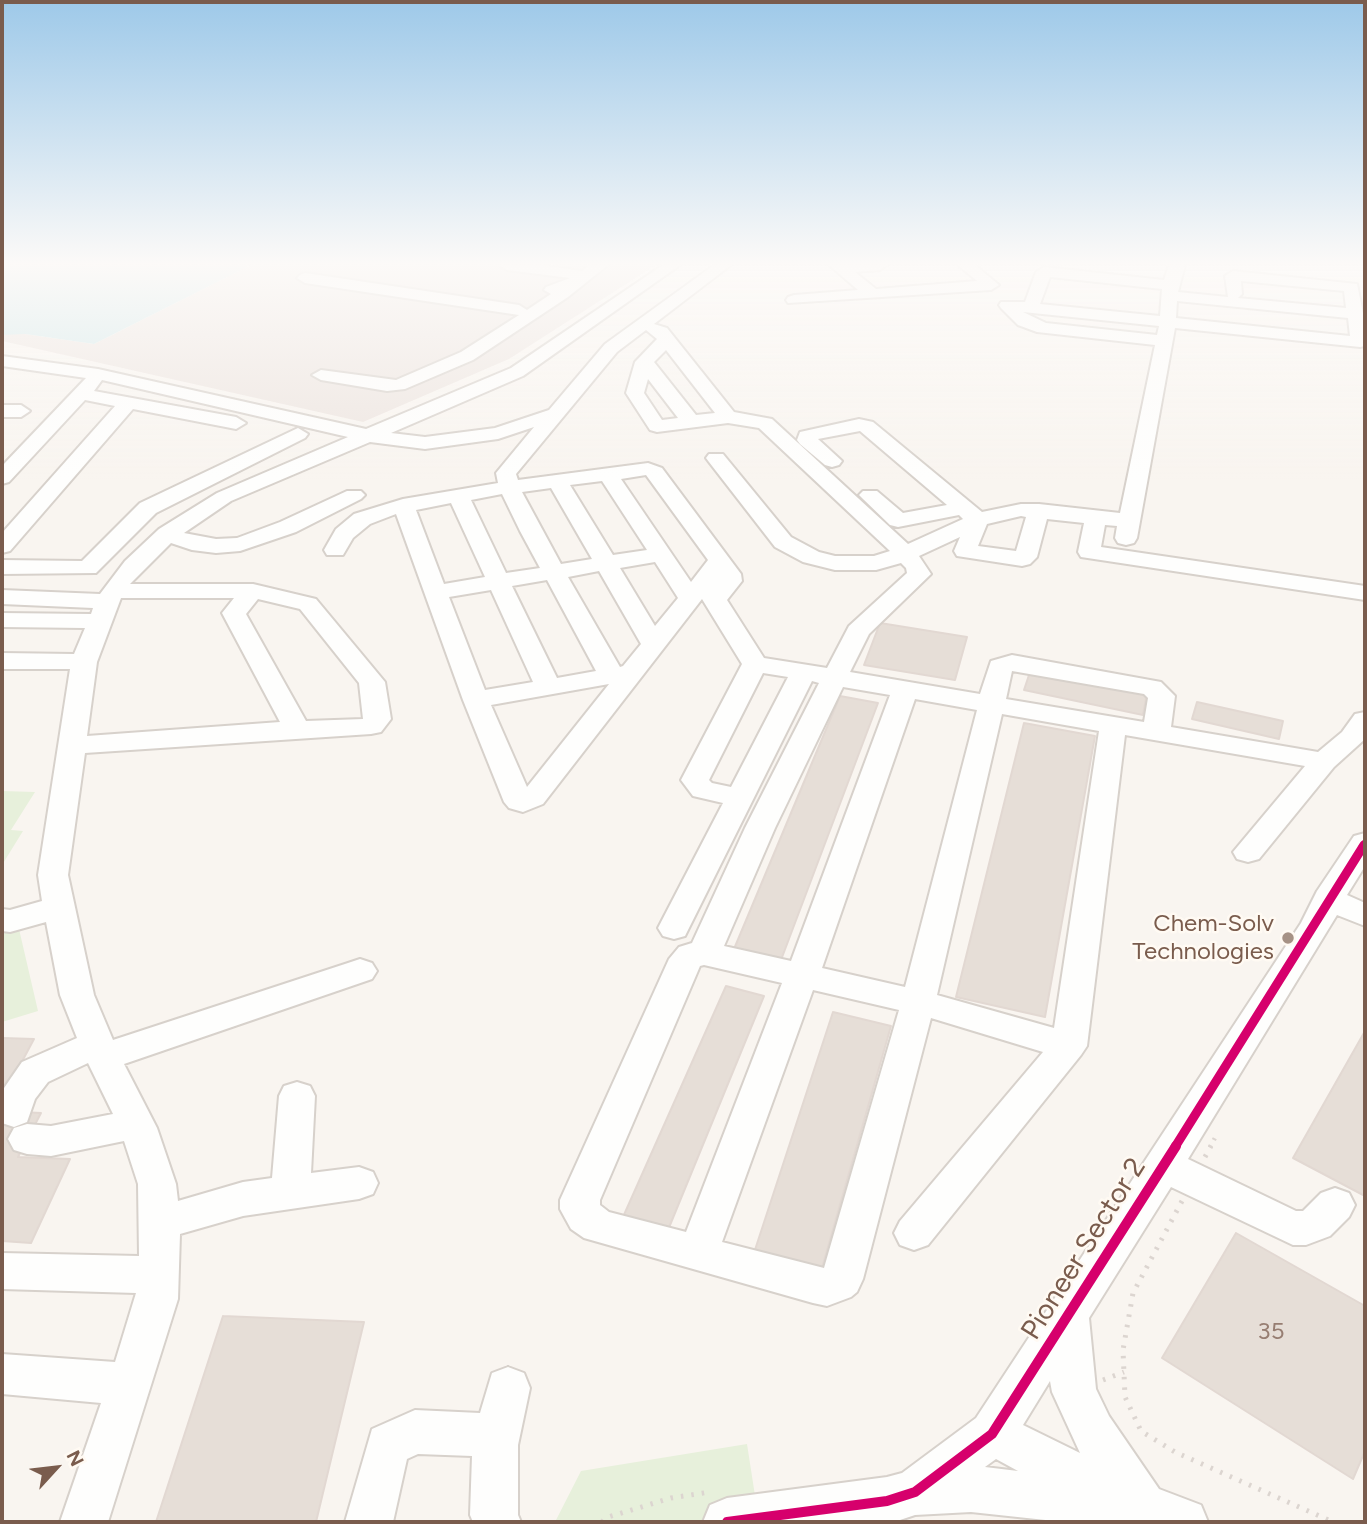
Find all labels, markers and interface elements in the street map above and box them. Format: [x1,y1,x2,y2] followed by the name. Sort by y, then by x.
[1132,910,1274,966] place label: Chem-Solv Technologies
[1280,930,1296,946] marker: Chem-Solv Technologies
[1015,1152,1153,1346] street label: Pioneer Sector 2
[1258,1318,1284,1346] house number: 35
[21,1433,91,1503] north arrow
[62,1446,89,1470] text: N

